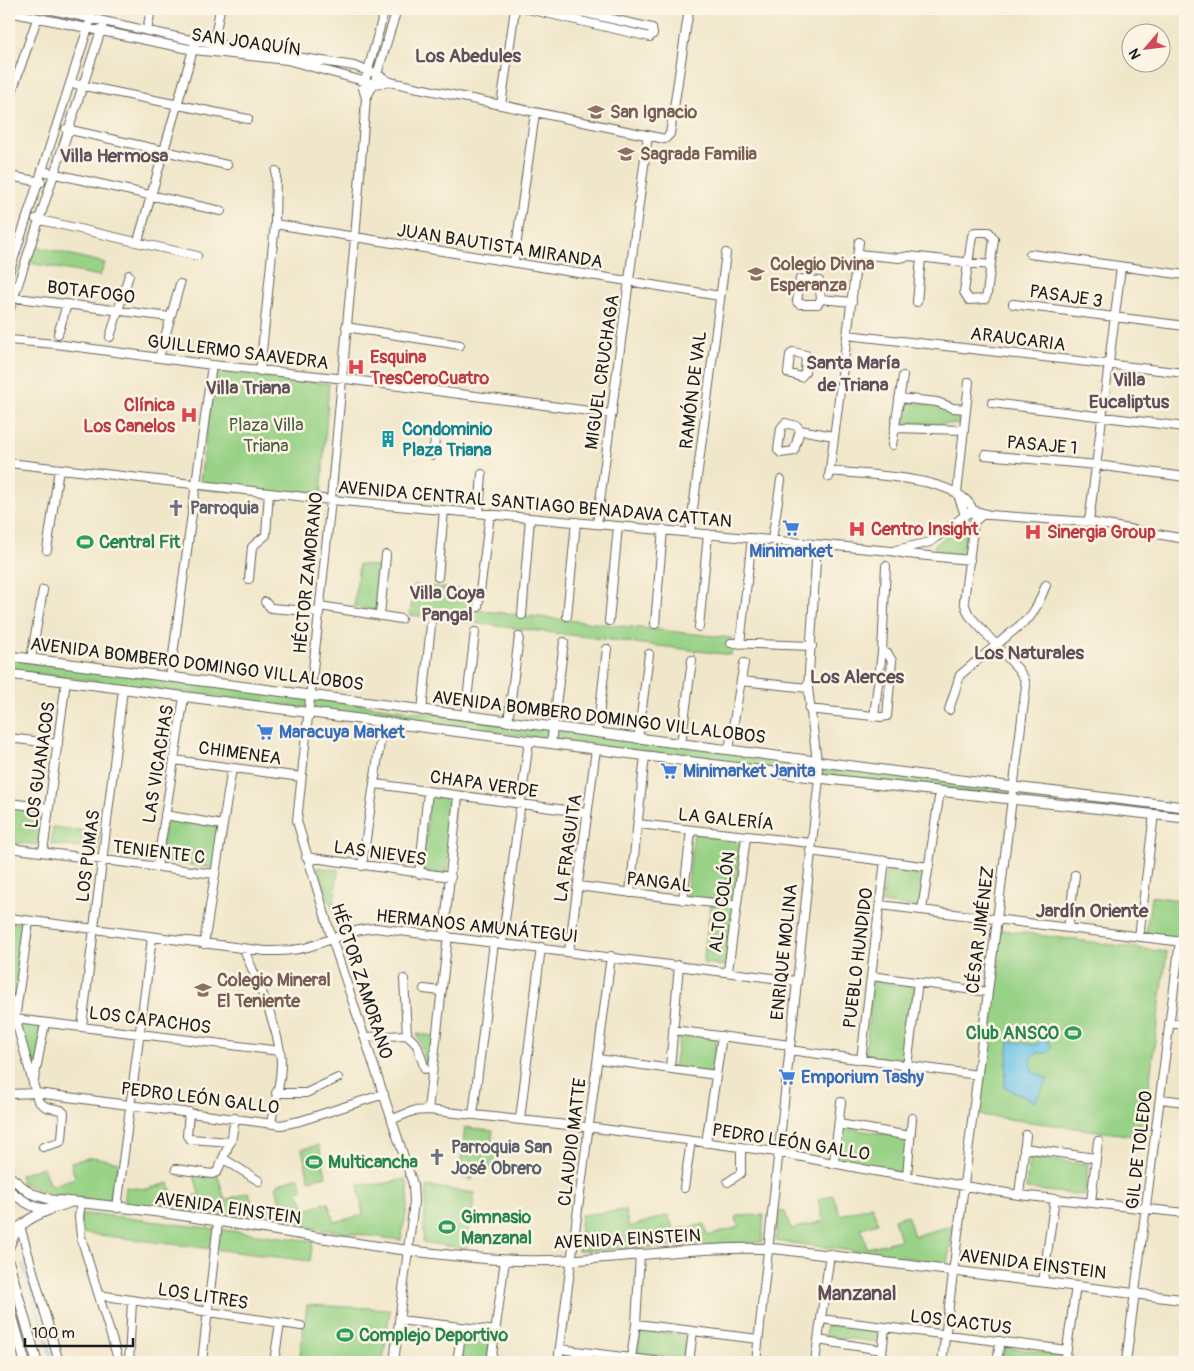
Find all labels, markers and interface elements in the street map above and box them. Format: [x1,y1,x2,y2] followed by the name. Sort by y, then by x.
[1122,22,1172,72] north arrow
[190,23,302,62] street label: SAN JOAQUÍN
[415,44,521,68] district label: Los Abedules
[1125,46,1145,62] text: N
[610,101,697,124] place label: San Ignacio
[586,102,606,122] school or university icon: San Ignacio
[640,143,758,166] place label: Sagrada Familia
[60,144,168,168] district label: Villa Hermosa
[616,144,636,164] school or university icon: Sagrada Familia
[395,219,605,274] street label: JUAN BAUTISTA MIRANDA
[770,253,875,297] place label: Colegio Divina Esperanza
[746,264,766,284] school or university icon: Colegio Divina Esperanza
[46,276,136,309] street label: BOTAFOGO
[1028,280,1104,313] street label: PASAJE 3
[580,293,625,451] street label: MIGUEL CRUCHAGA
[969,322,1067,357] street label: ARAUCARIA
[674,329,712,451] street label: RAMÓN DE VAL
[146,330,330,375] street label: GUILLERMO SAAVEDRA
[369,346,489,390] place label: Esquina TresCeroCuatro
[806,351,900,397] district label: Santa María de Triana
[346,357,366,377] hospital icon: Esquina TresCeroCuatro
[1089,368,1170,414] district label: Villa Eucaliptus
[206,376,291,400] district label: Villa Triana
[83,394,176,438] place label: Clínica Los Canelos
[179,405,199,425] hospital icon: Clínica Los Canelos
[228,414,304,458] park label: Plaza Villa Triana
[402,418,493,462] place label: Condominio Plaza Triana
[378,429,398,449] building icon: Condominio Plaza Triana
[1006,431,1078,460] street label: PASAJE 1
[337,476,733,533] street label: AVENIDA CENTRAL SANTIAGO BENADAVA CATTAN
[289,491,328,655] street label: HÉCTOR ZAMORANO
[190,497,259,520] place label: Parroquia
[166,498,186,518] church icon: Parroquia
[781,518,801,538] supermarket icon: Minimarket
[871,518,979,541] place label: Centro Insight
[847,519,867,539] hospital icon: Centro Insight
[1047,521,1156,544] place label: Sinergia Group
[1023,522,1043,542] hospital icon: Sinergia Group
[99,531,181,554] place label: Central Fit
[75,532,95,552] sports icon: Central Fit
[749,540,833,563] place label: Minimarket
[409,581,485,627] district label: Villa Coya Pangal
[29,633,365,696] street label: AVENIDA BOMBERO DOMINGO VILLALOBOS
[974,641,1084,665] district label: Los Naturales
[810,665,905,689] district label: Los Alerces
[431,686,767,749] street label: AVENIDA BOMBERO DOMINGO VILLALOBOS
[20,700,61,830] street label: LOS GUANACOS
[138,703,179,825] street label: LAS VICACHAS
[279,721,405,744] place label: Maracuya Market
[255,722,275,742] supermarket icon: Maracuya Market
[197,736,283,771] street label: CHIMENEA
[683,760,816,783] place label: Minimarket Janita
[659,761,679,781] supermarket icon: Minimarket Janita
[428,766,539,803] street label: CHAPA VERDE
[550,792,587,904] street label: LA FRAGUITA
[677,803,775,836] street label: LA GALERÍA
[71,809,106,904] street label: LOS PUMAS
[111,835,207,870] street label: TENIENTE C
[332,836,428,871] street label: LAS NIEVES
[703,850,741,954] street label: ALTO COLÓN
[961,865,1000,995] street label: CÉSAR JIMÉNEZ
[625,867,693,898] street label: PANGAL
[766,882,803,1021] street label: ENRIQUE MOLINA
[838,886,879,1030] street label: PUEBLO HUNDIDO
[1036,899,1149,923] district label: Jardín Oriente
[325,900,398,1062] street label: HÉCTOR ZAMORANO
[375,904,579,949] street label: HERMANOS AMUNÁTEGUI
[217,969,331,1013] place label: Colegio Mineral El Teniente
[193,980,213,1000] school or university icon: Colegio Mineral El Teniente
[88,1002,212,1039] street label: LOS CAPACHOS
[966,1022,1060,1045] place label: Club ANSCO
[1063,1023,1083,1043] sports icon: Club ANSCO
[801,1066,924,1089] place label: Emporium Tashy
[777,1067,797,1087] supermarket icon: Emporium Tashy
[119,1076,281,1120] street label: PEDRO LEÓN GALLO
[553,1077,592,1208] street label: CLAUDIO MATTE
[1121,1089,1158,1211] street label: GIL DE TOLEDO
[710,1118,872,1166] street label: PEDRO LEÓN GALLO
[451,1136,552,1180] place label: Parroquia San José Obrero
[427,1147,447,1167] church icon: Parroquia San José Obrero
[328,1151,419,1174] place label: Multicancha
[304,1152,324,1172] sports icon: Multicancha
[153,1187,303,1230] street label: AVENIDA EINSTEIN
[461,1206,532,1250] place label: Gimnasio Manzanal
[437,1217,457,1237] sports icon: Gimnasio Manzanal
[553,1224,701,1255] street label: AVENIDA EINSTEIN
[958,1244,1108,1285] street label: AVENIDA EINSTEIN
[156,1278,250,1315] street label: LOS LITRES
[818,1281,896,1306] district label: Manzanal
[909,1305,1013,1340] street label: LOS CACTUS
[25,1316,132,1348] scale bar
[32,1324,75,1343] text: 100 m
[359,1324,508,1347] place label: Complejo Deportivo
[335,1325,355,1345] sports icon: Complejo Deportivo

